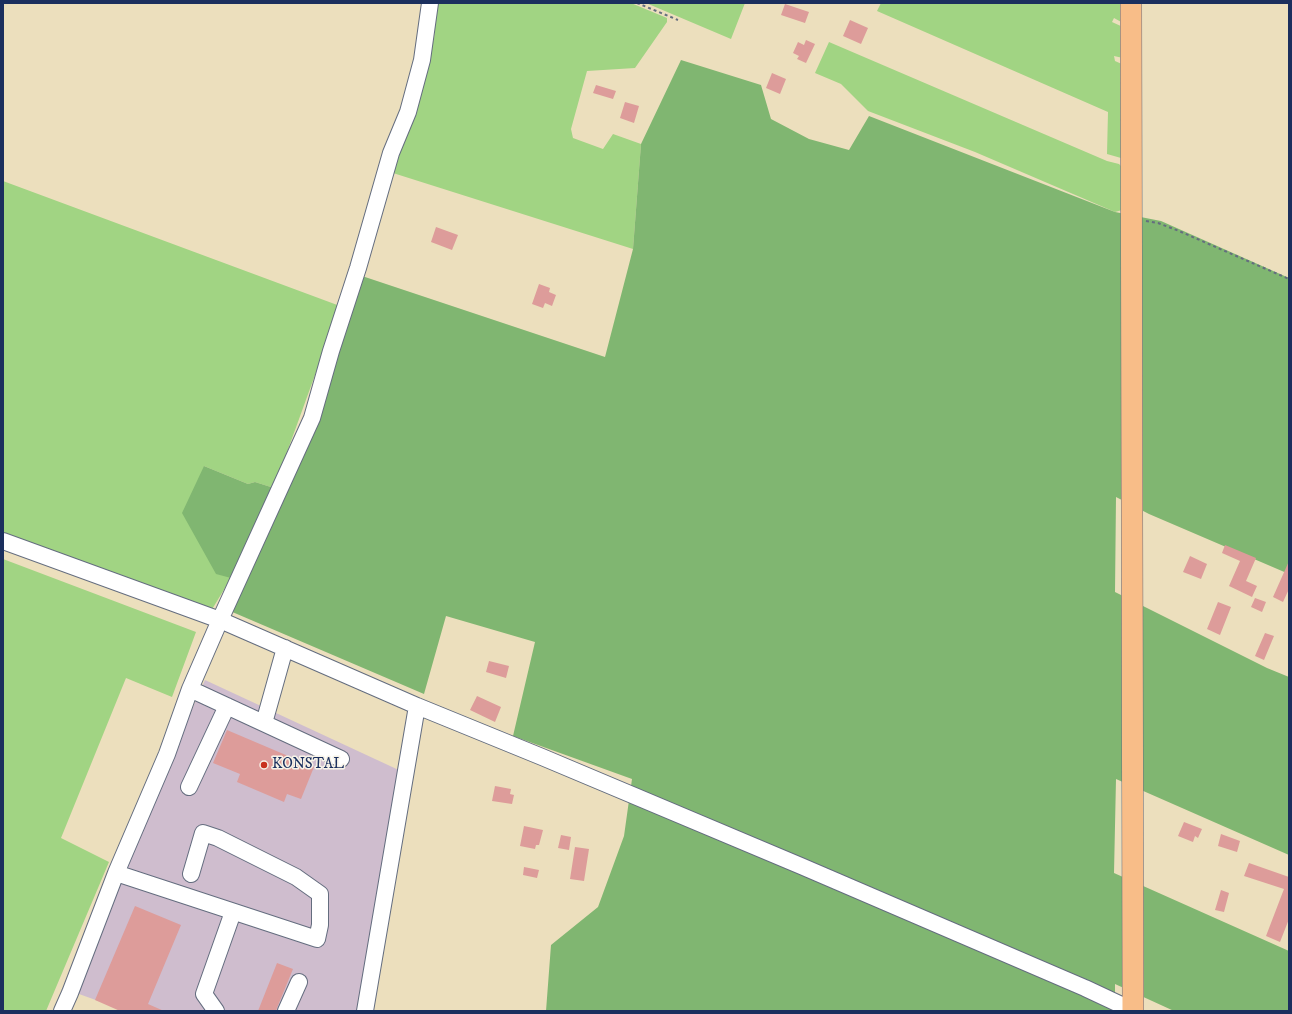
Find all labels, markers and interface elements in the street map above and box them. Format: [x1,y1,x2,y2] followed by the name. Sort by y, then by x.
[272,756,344,774] place label: KONSTAL
[259,760,269,770] marker: KONSTAL

